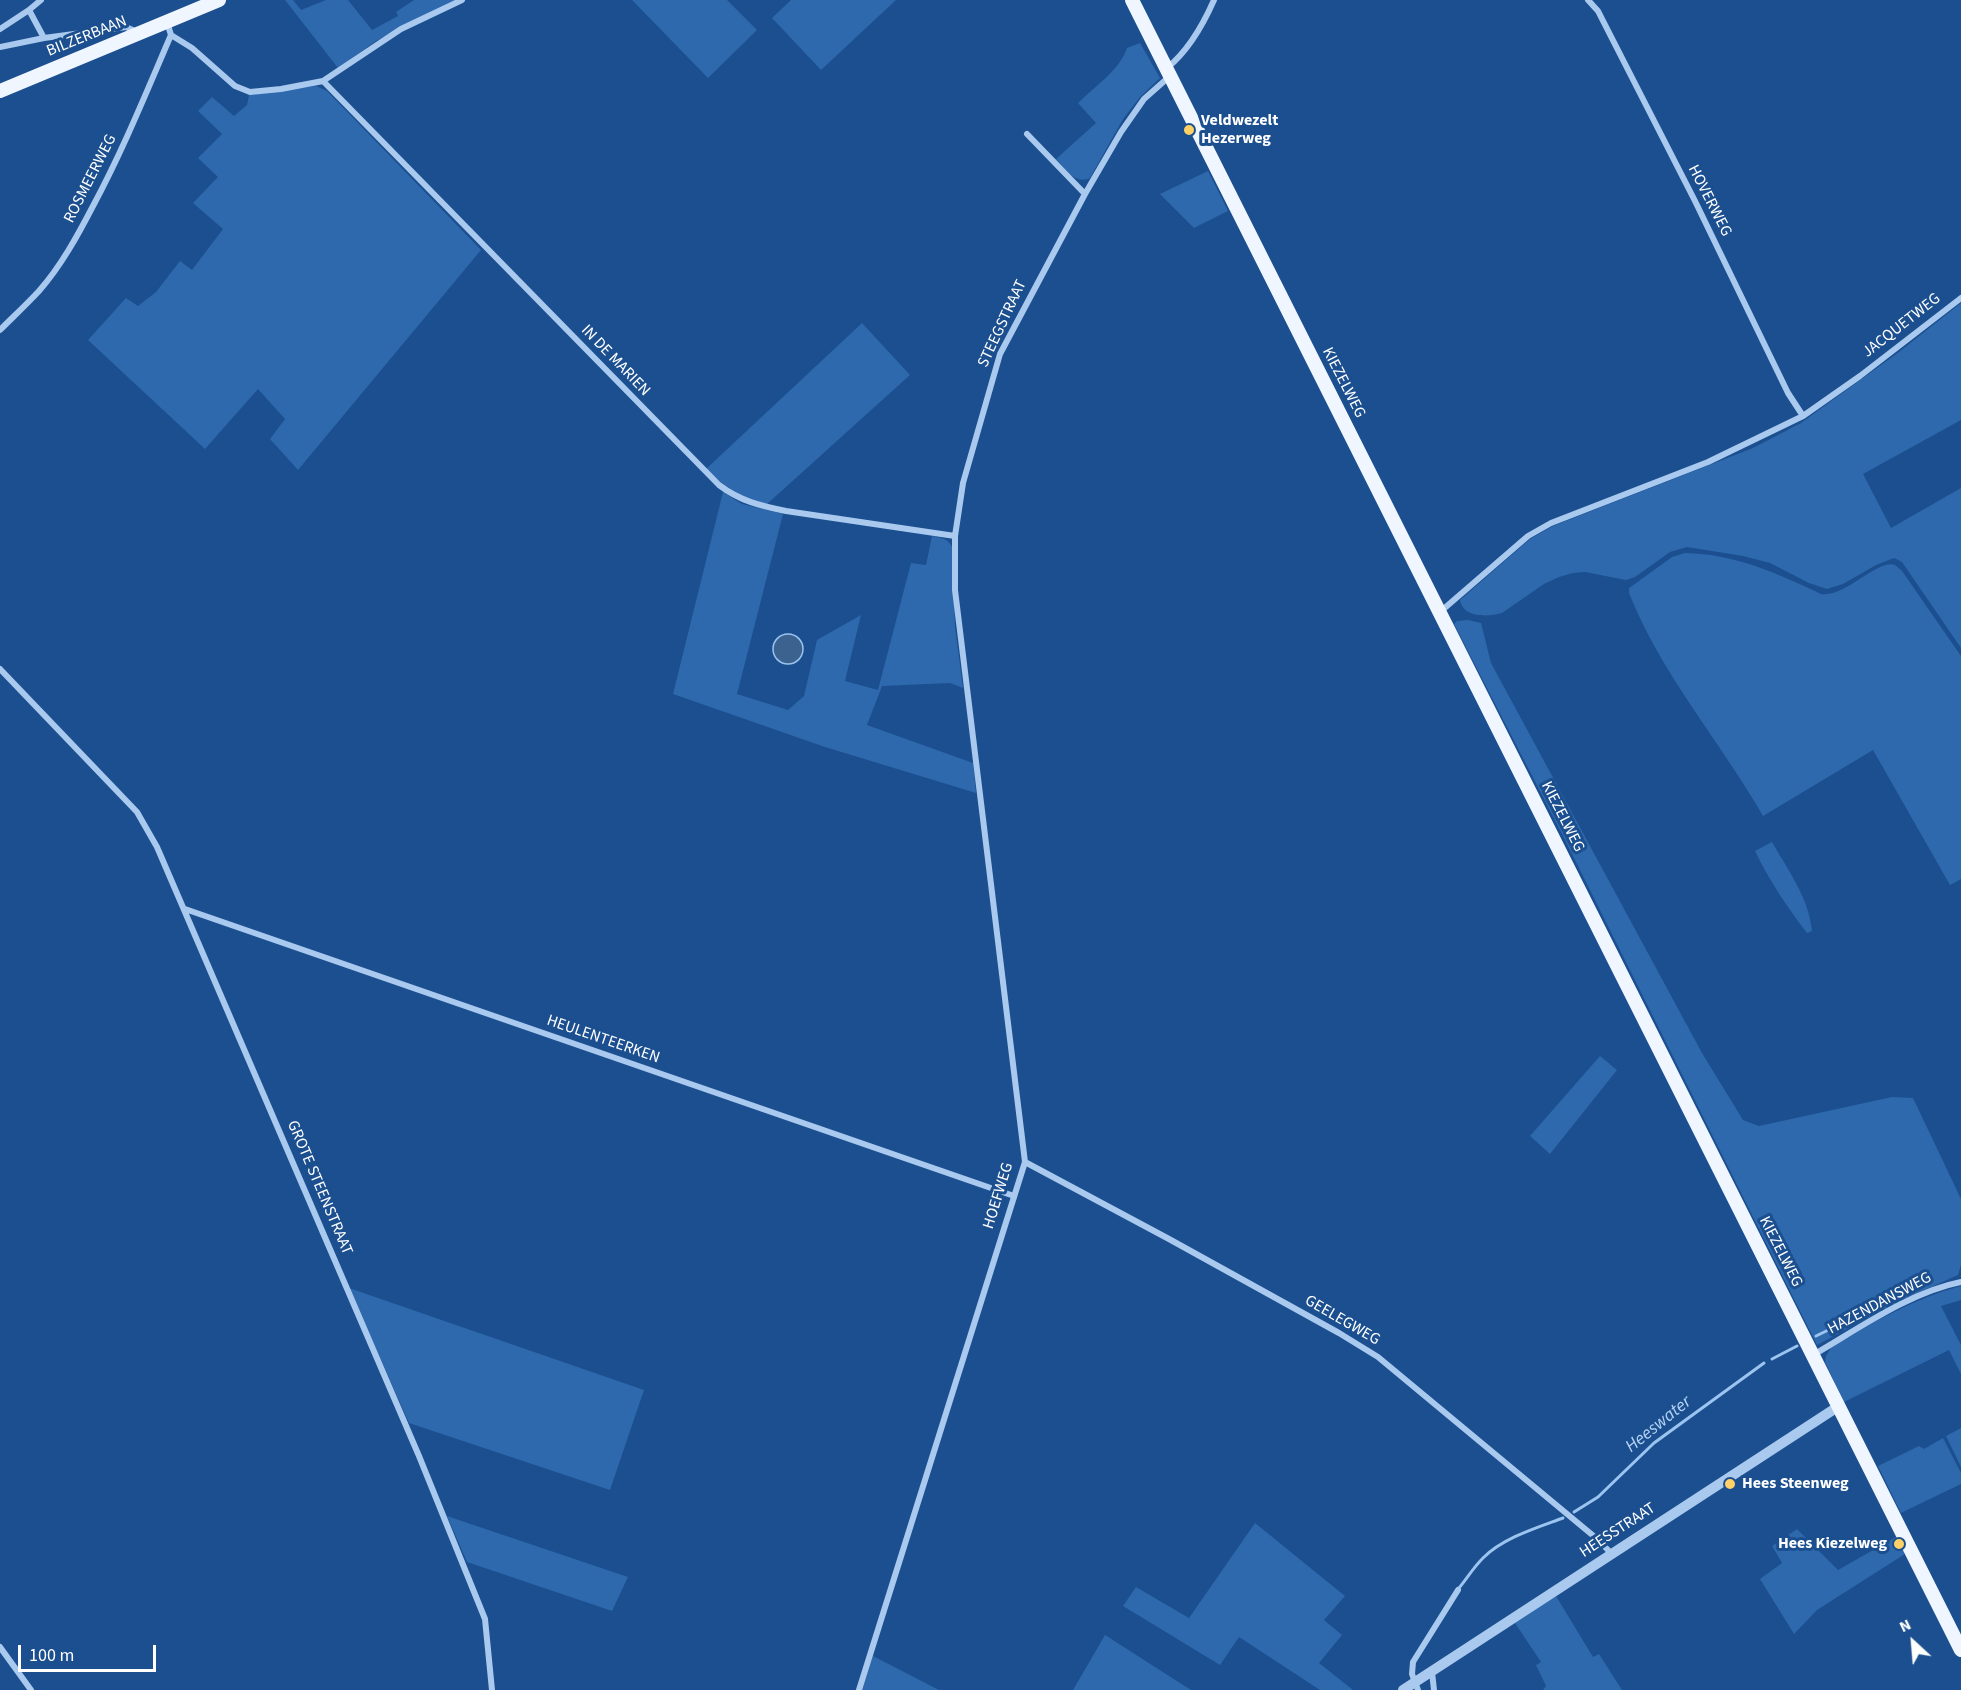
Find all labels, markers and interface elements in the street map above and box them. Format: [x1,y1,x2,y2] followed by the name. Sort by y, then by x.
[44,12,130,62] street label: BILZERBAAN
[1201,111,1278,149] place label: Veldwezelt Hezerweg
[1182,123,1196,137] marker: Veldwezelt Hezerweg
[60,131,122,227] street label: ROSMEERWEG
[1683,162,1735,240] street label: HOVERWEG
[974,277,1032,371] street label: STEEGSTRAAT
[1859,290,1945,362] street label: JACQUETWEG
[576,321,654,401] street label: IN DE MARIEN
[1317,344,1369,422] street label: KIEZELWEG
[1536,778,1588,856] street label: KIEZELWEG
[544,1012,662,1068] street label: HEULENTEERKEN
[282,1118,356,1258] street label: GROTE STEENSTRAAT
[980,1161,1018,1231] street label: HOEFWEG
[1754,1213,1806,1291] street label: KIEZELWEG
[1825,1269,1935,1339] street label: HAZENDANSWEG
[1301,1292,1383,1350] street label: GEELEGWEG
[1622,1392,1696,1458] water label: Heeswater
[1742,1474,1849,1494] place label: Hees Steenweg
[1723,1477,1737,1491] marker: Hees Steenweg
[1577,1499,1659,1563] street label: HEESSTRAAT
[1778,1534,1887,1554] place label: Hees Kiezelweg
[1892,1537,1906,1551] marker: Hees Kiezelweg
[1883,1612,1943,1672] north arrow
[1895,1614,1915,1638] text: N
[21,1633,159,1671] scale bar
[29,1643,74,1668] text: 100 m

